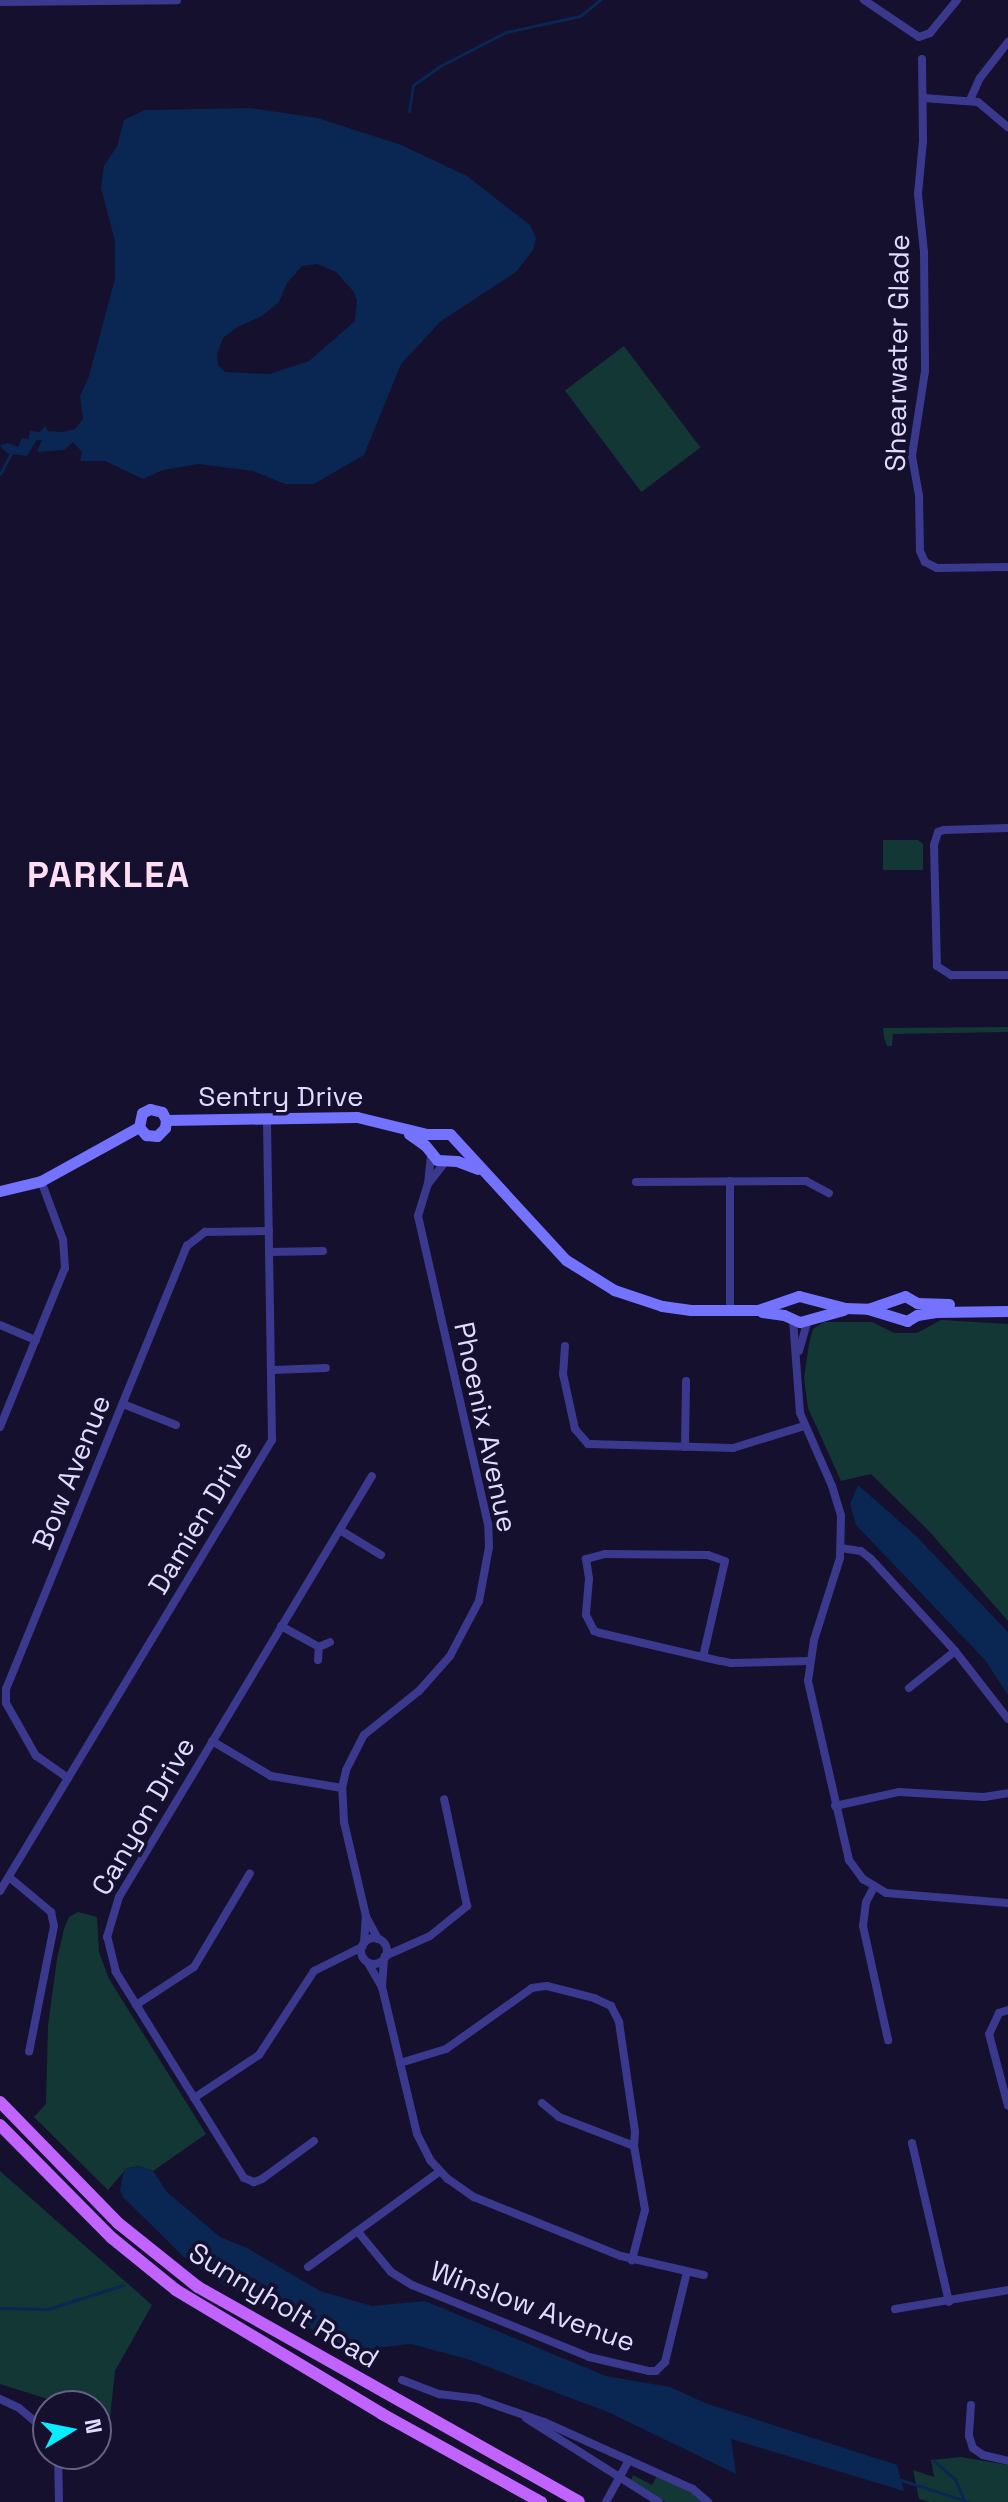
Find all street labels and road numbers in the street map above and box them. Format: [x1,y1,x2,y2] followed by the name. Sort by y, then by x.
[878,234,916,472] street label: Shearwater Glade
[198,1079,364,1113] street label: Sentry Drive
[447,1319,525,1535] street label: Phoenix Avenue
[25,1390,117,1554] street label: Bow Avenue
[141,1434,259,1600] street label: Damien Drive
[84,1731,202,1901] street label: Canyon Drive
[183,2235,385,2375] street label: Sunnyholt Road
[426,2253,640,2359] street label: Winslow Avenue

